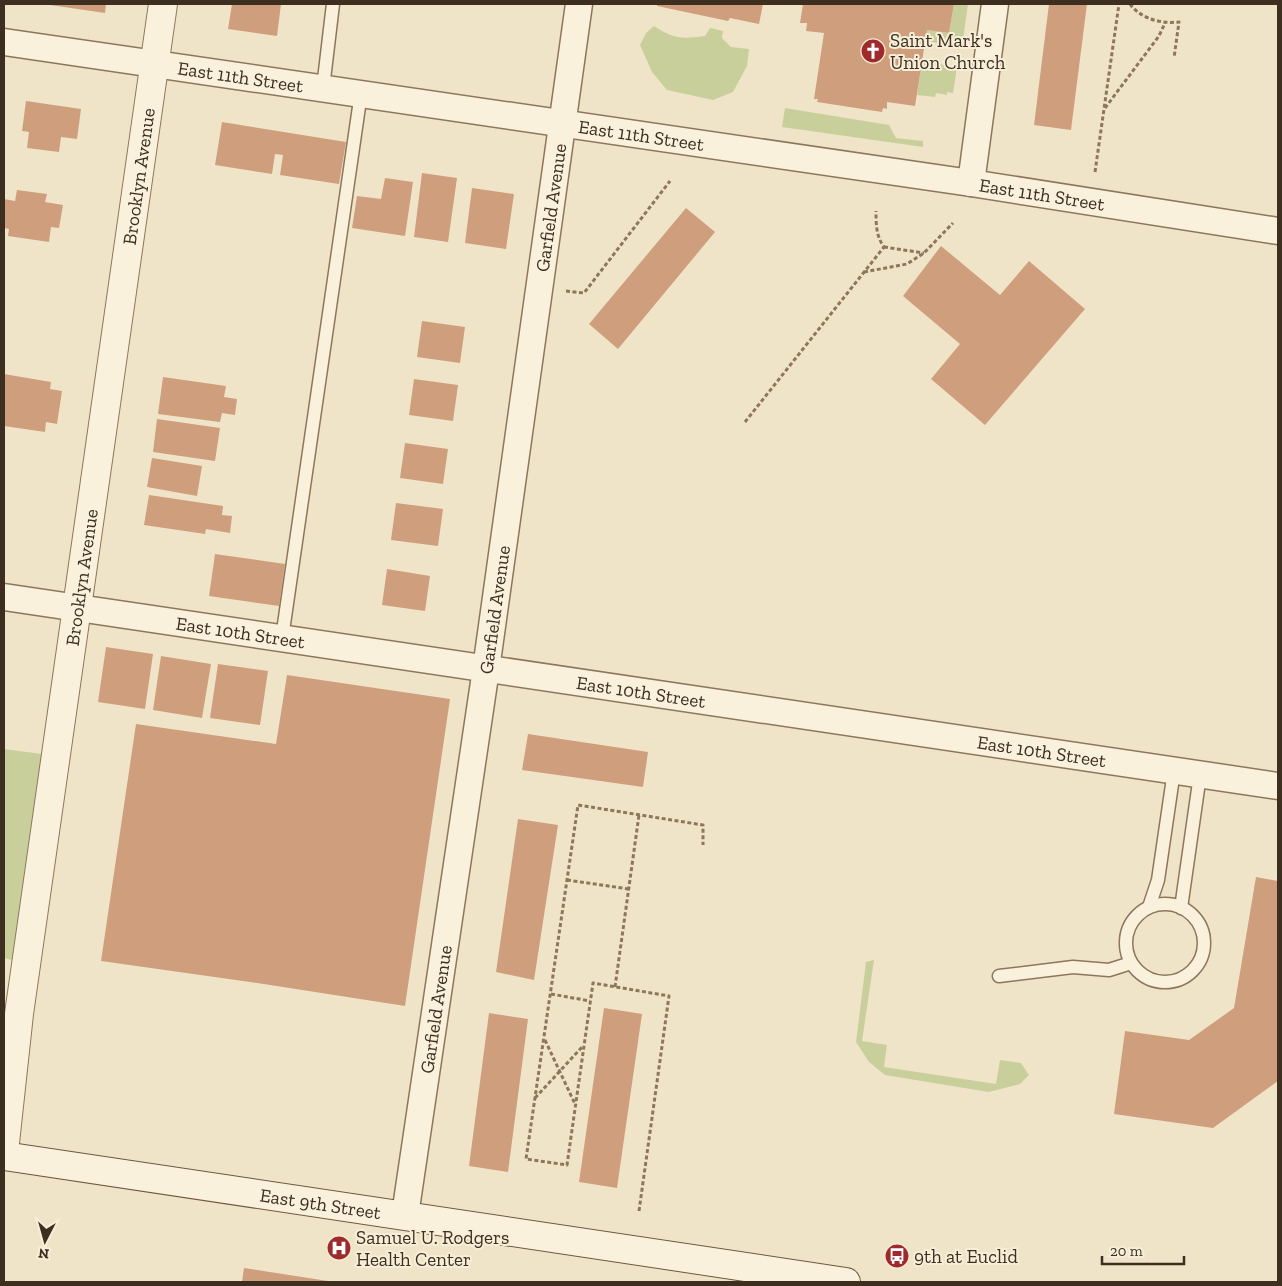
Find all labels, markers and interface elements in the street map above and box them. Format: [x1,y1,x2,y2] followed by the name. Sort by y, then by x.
[890,29,1006,74] place label: Saint Mark's Union Church
[860,38,886,64] church icon: Saint Mark's Union Church
[176,56,305,98] street label: East 11th Street
[118,106,160,246] street label: Brooklyn Avenue
[577,115,706,156] street label: East 11th Street
[531,142,571,273] street label: Garfield Avenue
[977,173,1106,216] street label: East 11th Street
[61,507,103,647] street label: Brooklyn Avenue
[474,544,515,675] street label: Garfield Avenue
[174,612,306,654] street label: East 10th Street
[575,671,707,713] street label: East 10th Street
[975,730,1108,772] street label: East 10th Street
[415,943,457,1075] street label: Garfield Avenue
[258,1183,383,1224] street label: East 9th Street
[20,1216,70,1266] north arrow
[356,1226,509,1271] place label: Samuel U. Rodgers Health Center
[1102,1234,1184,1266] scale bar
[326,1235,352,1261] hospital icon: Samuel U. Rodgers Health Center
[1110,1242,1143,1260] text: 20 m
[884,1243,910,1269] bus stop icon: 9th at Euclid
[37,1244,50,1262] text: N
[914,1245,1018,1268] place label: 9th at Euclid

